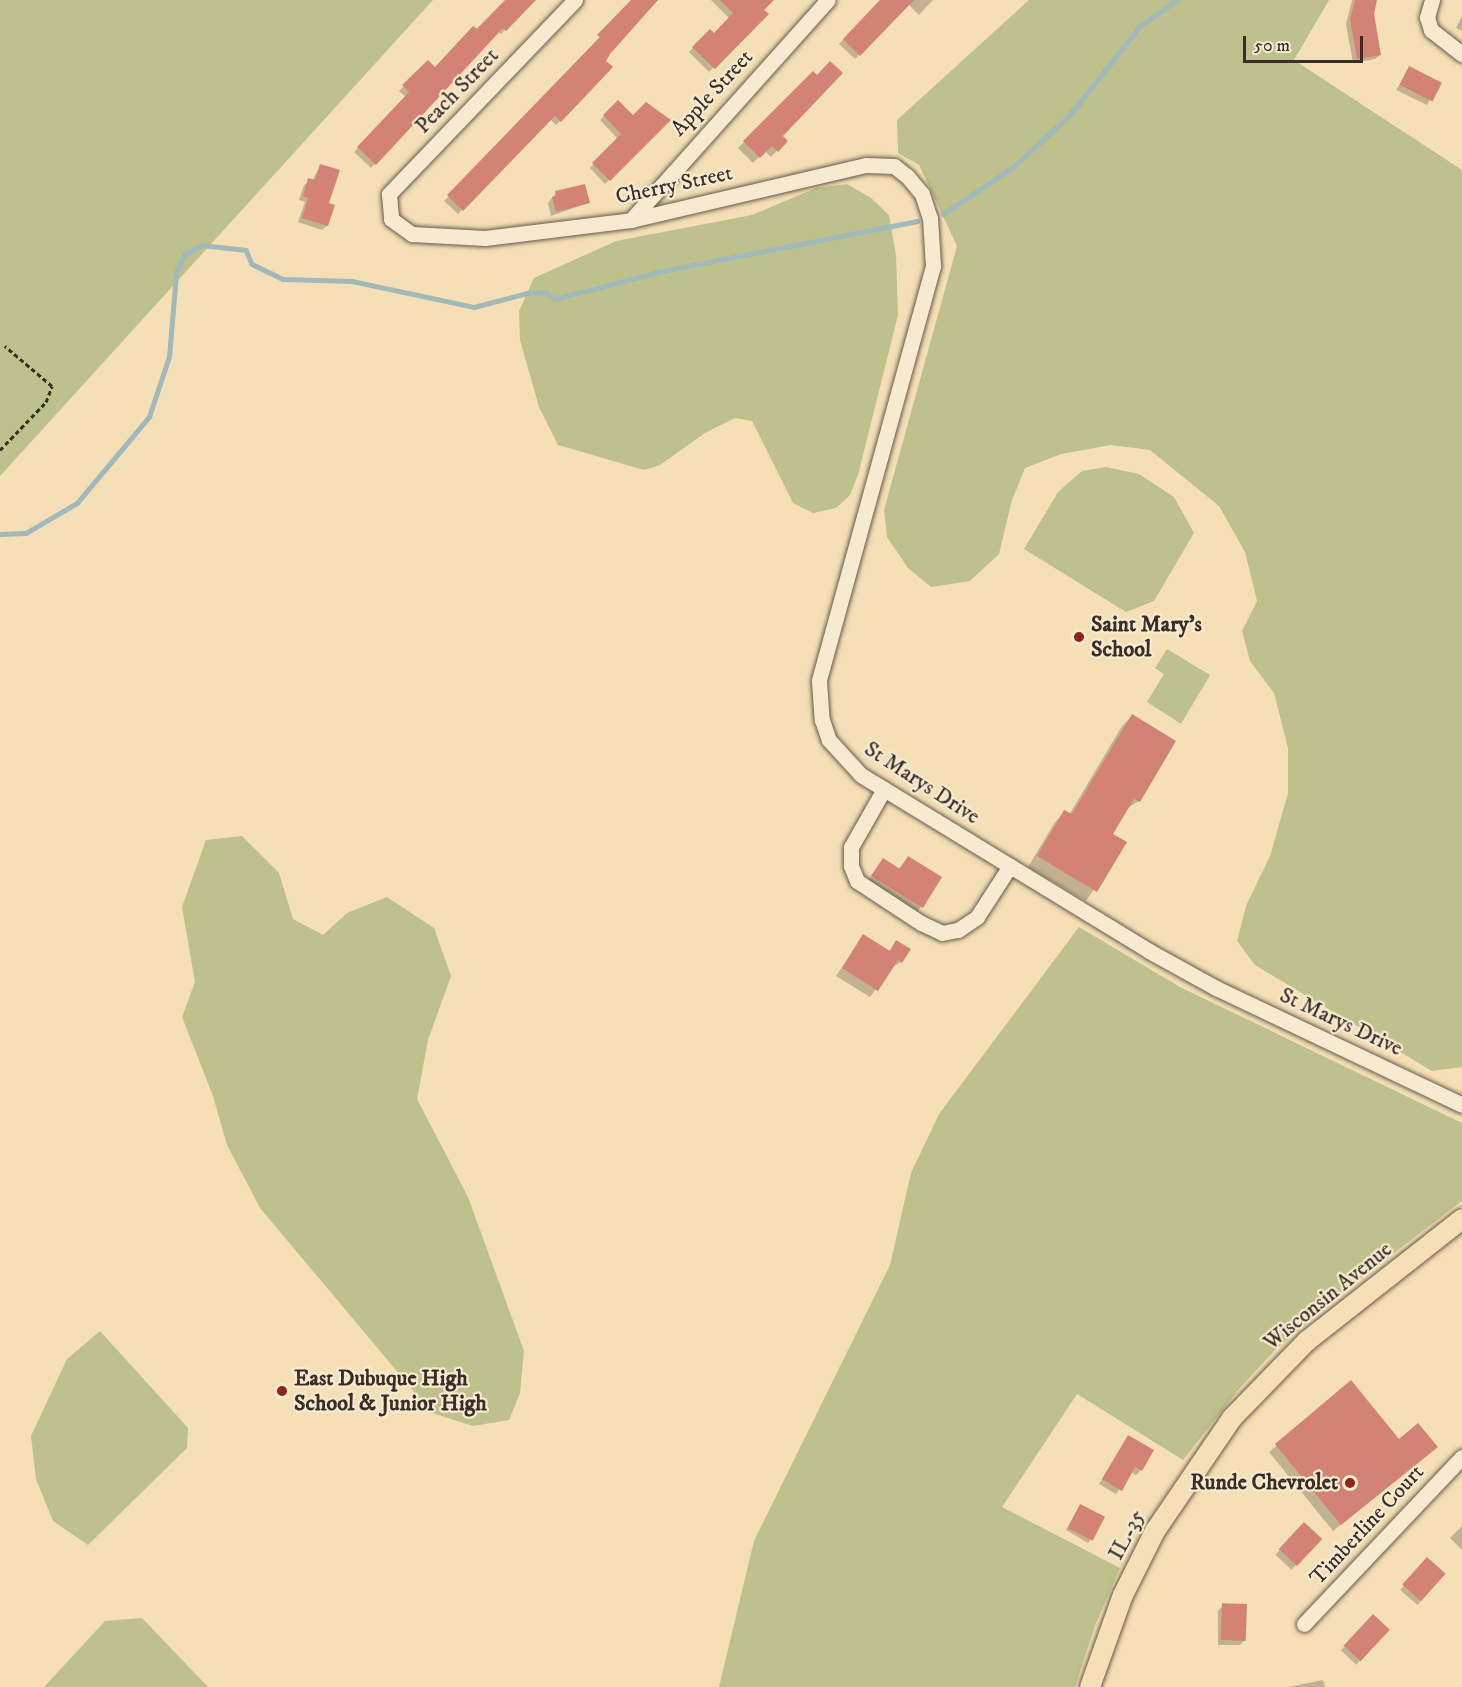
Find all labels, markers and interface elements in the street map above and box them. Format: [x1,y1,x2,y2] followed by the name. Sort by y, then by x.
[1246,24,1366,62] scale bar
[1254,35,1290,57] text: 50 m
[410,43,504,139] street label: Peach Street
[665,44,759,142] street label: Apple Street
[613,160,735,210] street label: Cherry Street
[1091,611,1202,662] place label: Saint Mary's School
[1072,630,1086,644] marker: Saint Mary's School
[859,736,985,830] street label: St Marys Drive
[1275,982,1407,1062] street label: St Marys Drive
[1259,1236,1397,1356] street label: Wisconsin Avenue
[294,1365,487,1416] place label: East Dubuque High School & Junior High
[275,1384,289,1398] marker: East Dubuque High School & Junior High
[1305,1459,1429,1591] street label: Timberline Court
[1190,1470,1338,1496] place label: Runde Chevrolet
[1343,1476,1357,1490] marker: Runde Chevrolet
[1103,1505,1151,1565] street label: IL-35

